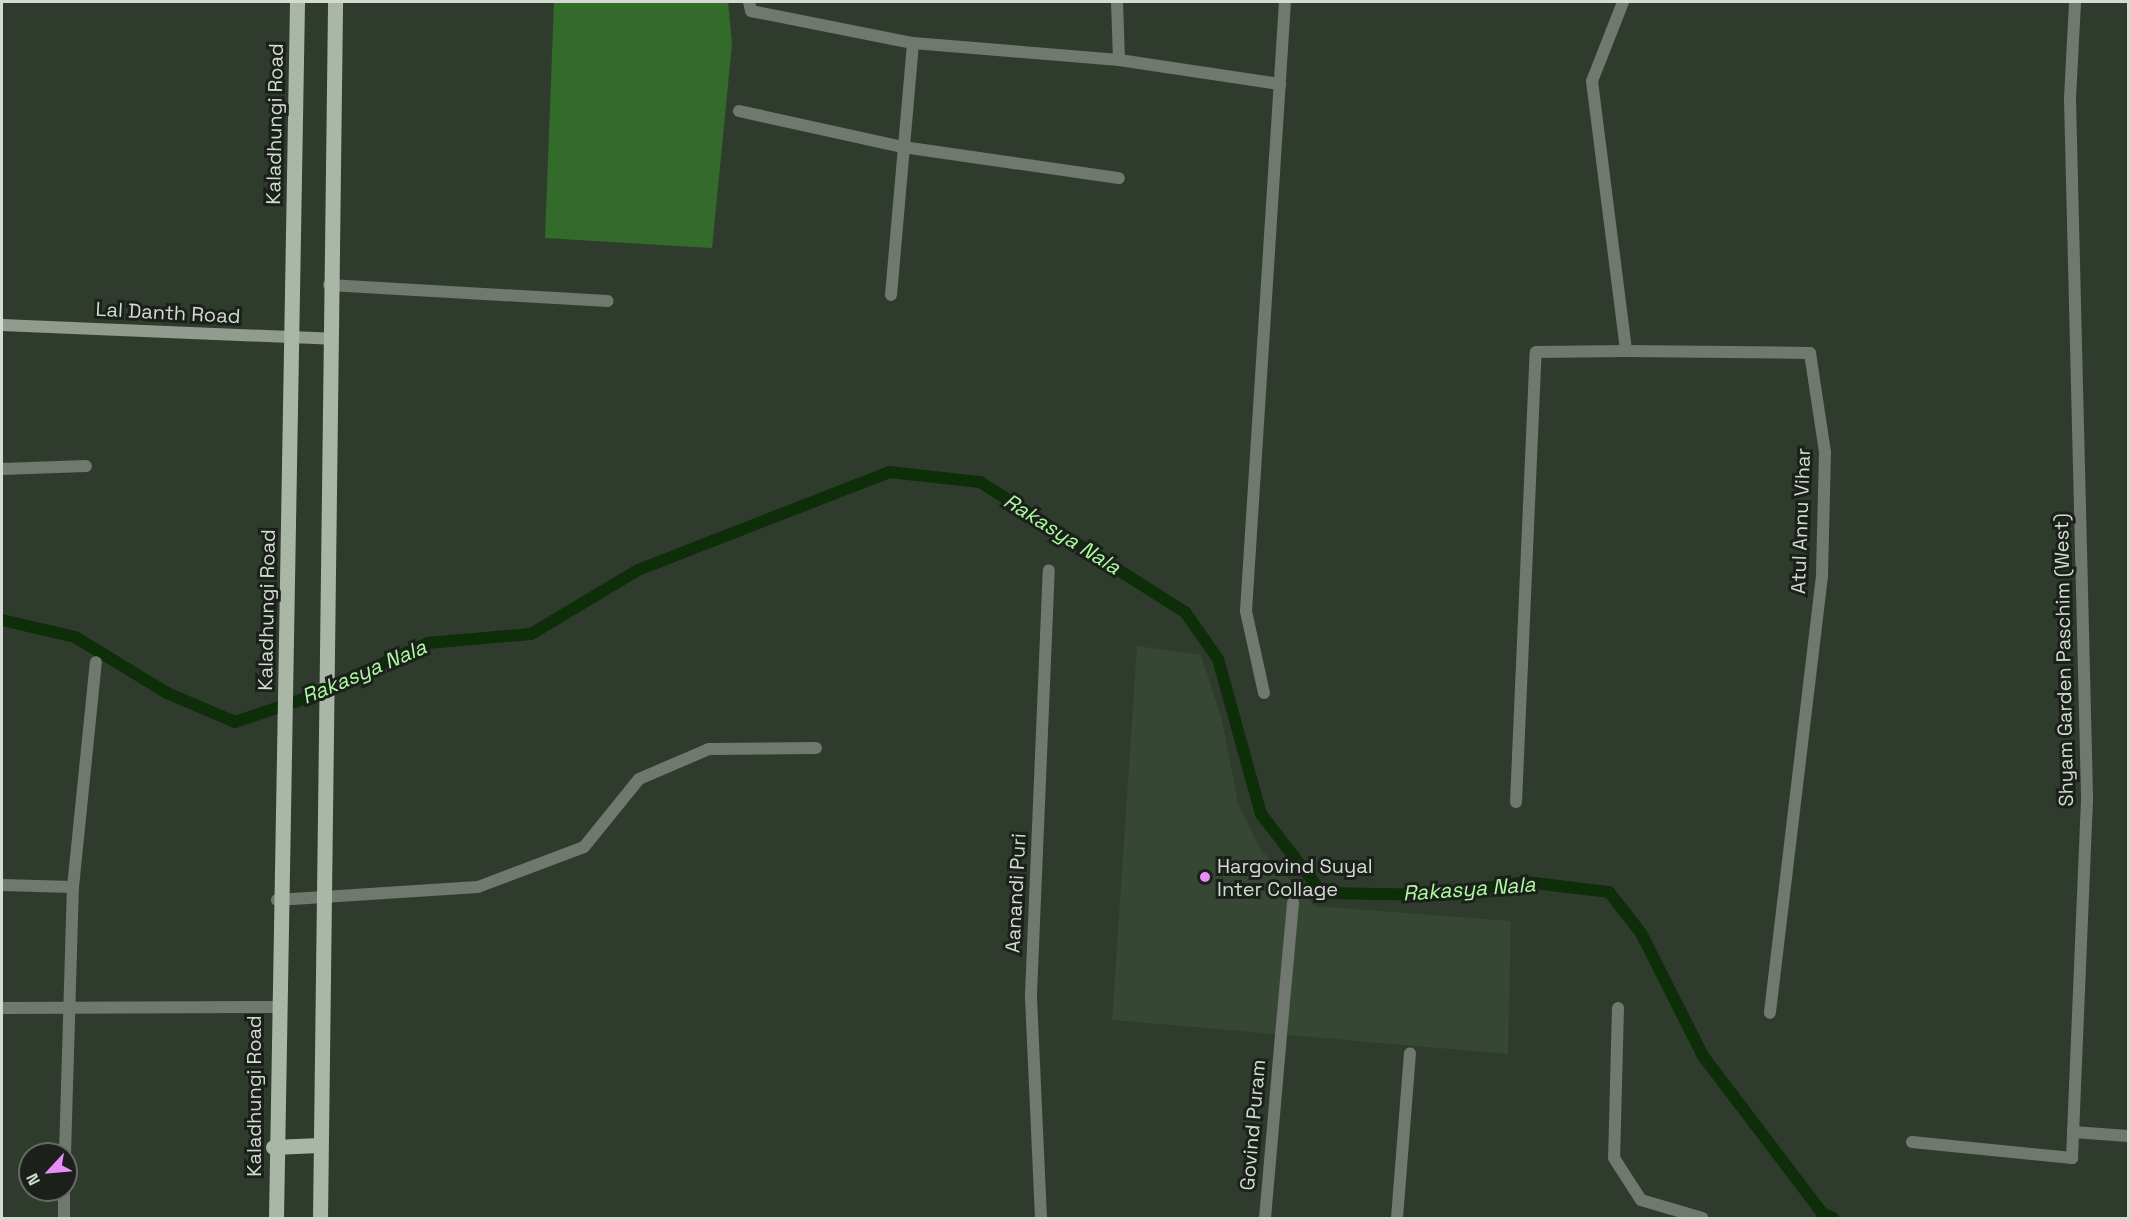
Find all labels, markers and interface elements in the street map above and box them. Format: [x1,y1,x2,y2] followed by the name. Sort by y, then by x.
[262,43,288,205] street label: Kaladhungi Road
[95,297,241,329] street label: Lal Danth Road
[1786,447,1816,595] street label: Atul Annu Vihar
[999,488,1125,580] water label: Rakasya Nala
[2049,513,2079,807] street label: Shyam Garden Paschim (West)
[254,529,280,691] street label: Kaladhungi Road
[298,634,430,710] water label: Rakasya Nala
[1001,833,1031,953] street label: Aanandi Puri
[1217,854,1373,901] place label: Hargovind Suyal Inter Collage
[1198,870,1212,884] marker: Hargovind Suyal Inter Collage
[1402,872,1536,906] water label: Rakasya Nala
[242,1015,266,1177] street label: Kaladhungi Road
[1235,1059,1271,1191] street label: Govind Puram
[18,1142,78,1202] north arrow
[21,1170,45,1189] text: N

